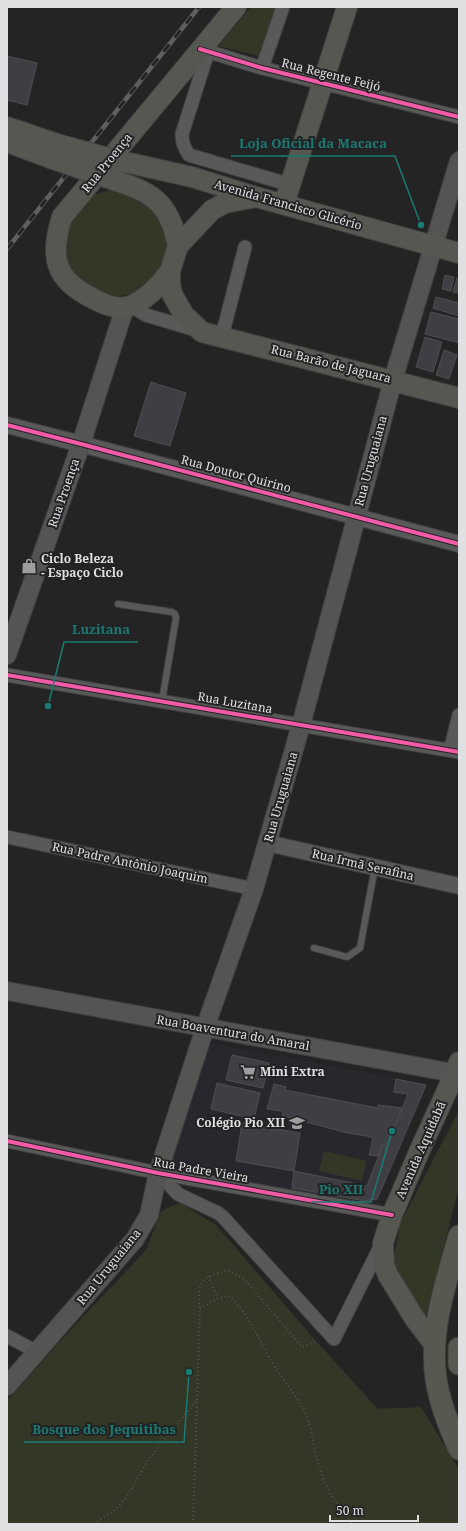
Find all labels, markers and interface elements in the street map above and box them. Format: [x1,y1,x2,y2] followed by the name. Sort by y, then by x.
[280,54,382,95] street label: Rua Regente Feijó
[77,129,136,196] street label: Rua Proença
[231,131,395,156] callout: Loja Oficial da Macaca
[239,134,387,152] text: Loja Oficial da Macaca
[212,175,364,234] street label: Avenida Francisco Glicério
[269,340,393,387] street label: Rua Barão de Jaguara
[350,413,391,508] street label: Rua Uruguaiana
[179,451,293,496] street label: Rua Doutor Quirino
[44,456,83,530] street label: Rua Proença
[41,550,123,581] place label: Ciclo Beleza - Espaço Ciclo
[20,557,38,575] shop icon: Ciclo Beleza - Espaço Ciclo
[64,617,138,642] callout: Luzitana
[72,620,130,638] text: Luzitana
[196,688,274,718] street label: Rua Luzitana
[260,750,302,844] street label: Rua Uruguaiana
[51,838,210,887] street label: Rua Padre Antônio Joaquim
[310,845,416,885] street label: Rua Irmã Serafina
[155,1011,311,1054] street label: Rua Boaventura do Amaral
[239,1063,257,1081] supermarket icon: Mini Extra
[260,1063,325,1080] place label: Mini Extra
[391,1098,450,1201] street label: Avenida Aquidabã
[196,1114,285,1131] place label: Colégio Pio XII
[288,1114,306,1132] school or university icon: Colégio Pio XII
[152,1153,250,1186] street label: Rua Padre Vieira
[311,1177,371,1202] callout: Pio XII
[319,1180,363,1198] text: Pio XII
[73,1225,145,1308] street label: Rua Uruguaiana
[24,1417,184,1442] callout: Bosque dos Jequitibas
[32,1420,176,1438] text: Bosque dos Jequitibas
[330,1497,418,1523] scale bar
[336,1502,364,1519] text: 50 m

